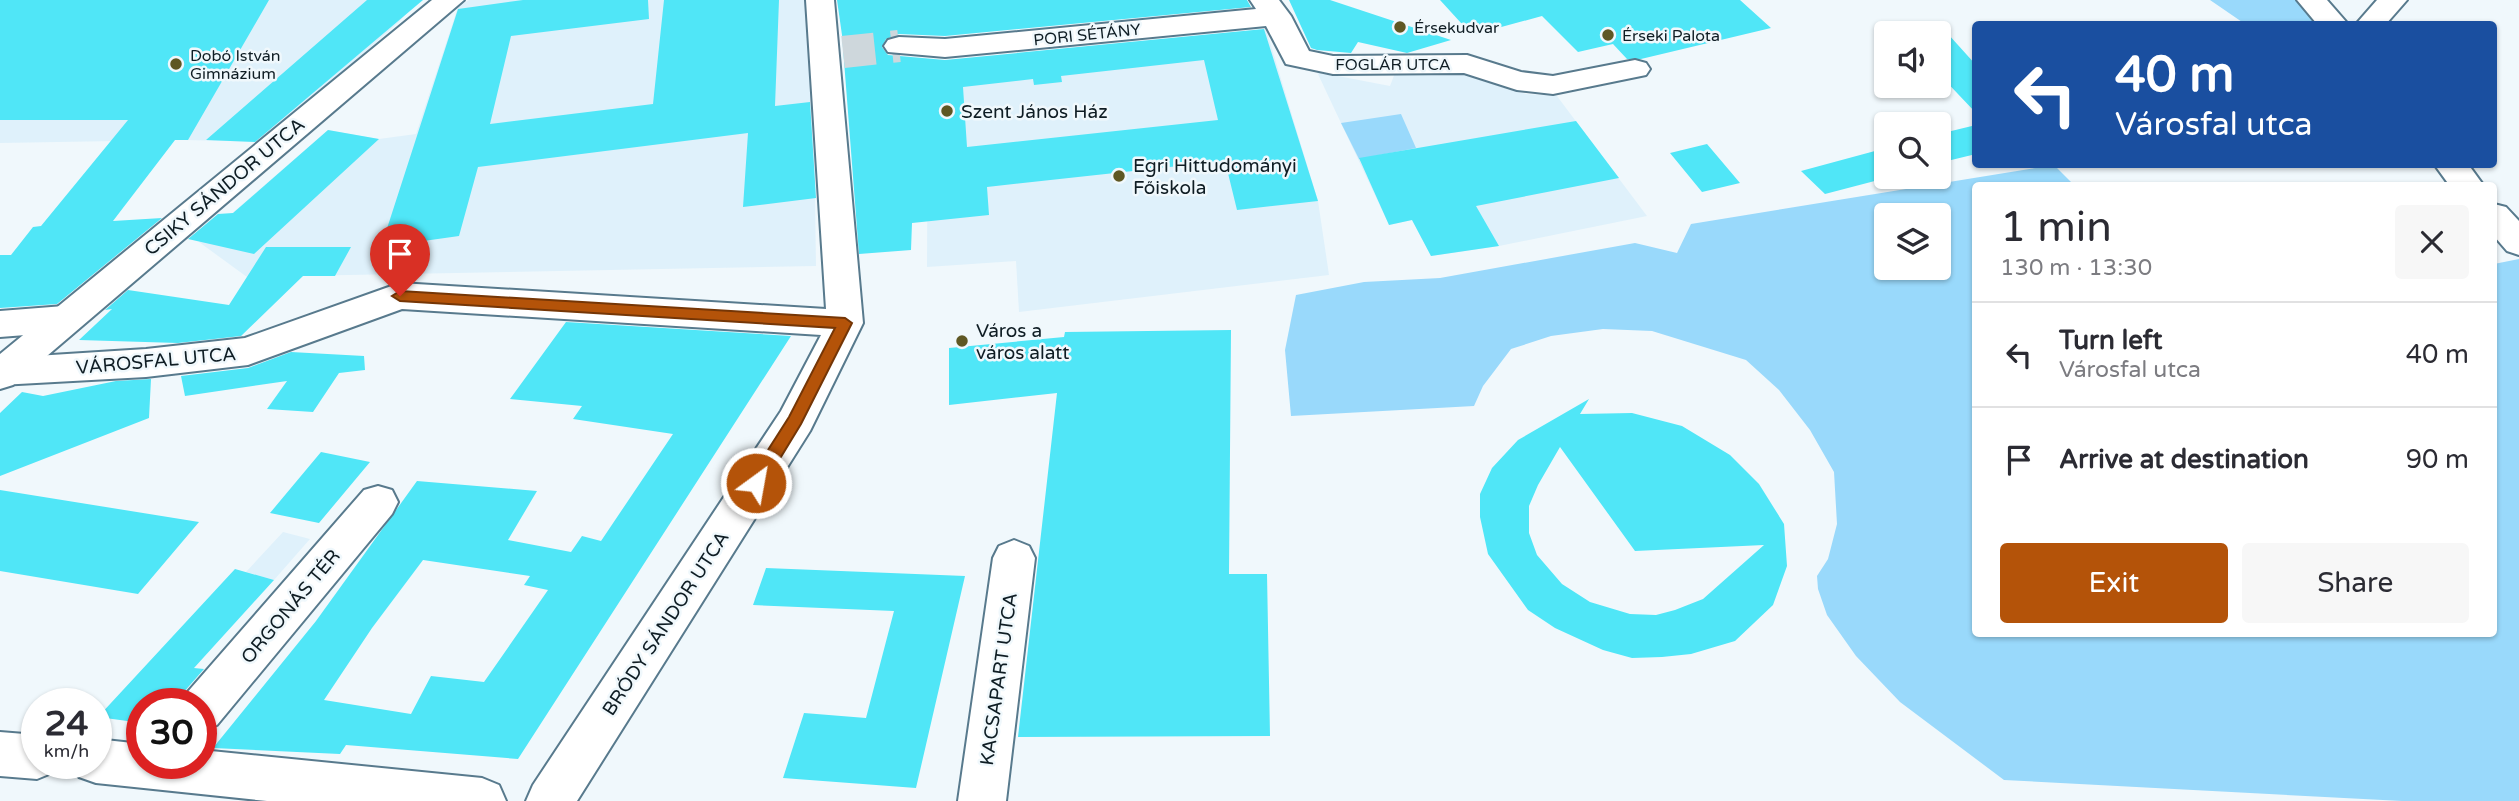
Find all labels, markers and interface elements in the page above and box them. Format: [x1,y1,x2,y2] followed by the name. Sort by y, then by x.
[1414,18,1500,38] place label: Érsekudvar
[1033,19,1142,51] street label: PORI SÉTÁNY
[1392,19,1408,35] marker: Érsekudvar
[1874,21,1951,280] map controls
[1874,21,1951,98] button: sound
[1622,26,1720,46] place label: Érseki Palota
[1600,27,1616,43] marker: Érseki Palota
[190,46,281,84] place label: Dobó István Gimnázium
[2115,46,2234,105] text: 40 m
[2000,49,2091,140] icon: left
[1335,55,1451,75] street label: FOGLÁR UTCA
[168,56,184,72] marker: Dobó István Gimnázium
[961,101,1108,123] place label: Szent János Ház
[939,103,955,119] marker: Szent János Ház
[2115,106,2313,144] text: Városfal utca
[1874,112,1951,189] button: search
[139,113,309,260] street label: CSIKY SÁNDOR UTCA
[1133,155,1297,199] place label: Egri Hittudományi Főiskola
[1111,168,1127,184] marker: Egri Hittudományi Főiskola
[2000,202,2112,253] text: 1 min
[1874,203,1951,280] button: layers
[2395,205,2469,279] button: close
[370,224,430,296] pin
[381,235,419,273] icon: arrive
[2000,254,2152,282] text: 130 m · 13:30
[976,320,1070,364] place label: Város a város alatt
[2059,325,2162,356] text: Turn left
[954,333,970,349] marker: Város a város alatt
[2000,336,2038,374] icon: left
[2406,339,2469,370] text: 40 m
[75,342,237,379] street label: VÁROSFAL UTCA
[2059,356,2201,384] text: Városfal utca
[2000,441,2038,479] icon: arrive
[2059,444,2309,475] text: Arrive at destination
[2406,444,2469,475] text: 90 m
[719,446,793,520] position arrow
[597,527,734,720] street label: BRÓDY SÁNDOR UTCA
[2000,543,2228,623] button: Exit
[2242,543,2469,623] button: Share
[236,545,345,668] street label: ORGONÁS TÉR
[976,591,1022,767] street label: KACSAPART UTCA
[126,688,217,779] speed limit sign: 30
[45,703,88,745] text: 24
[44,740,89,762] text: km/h

